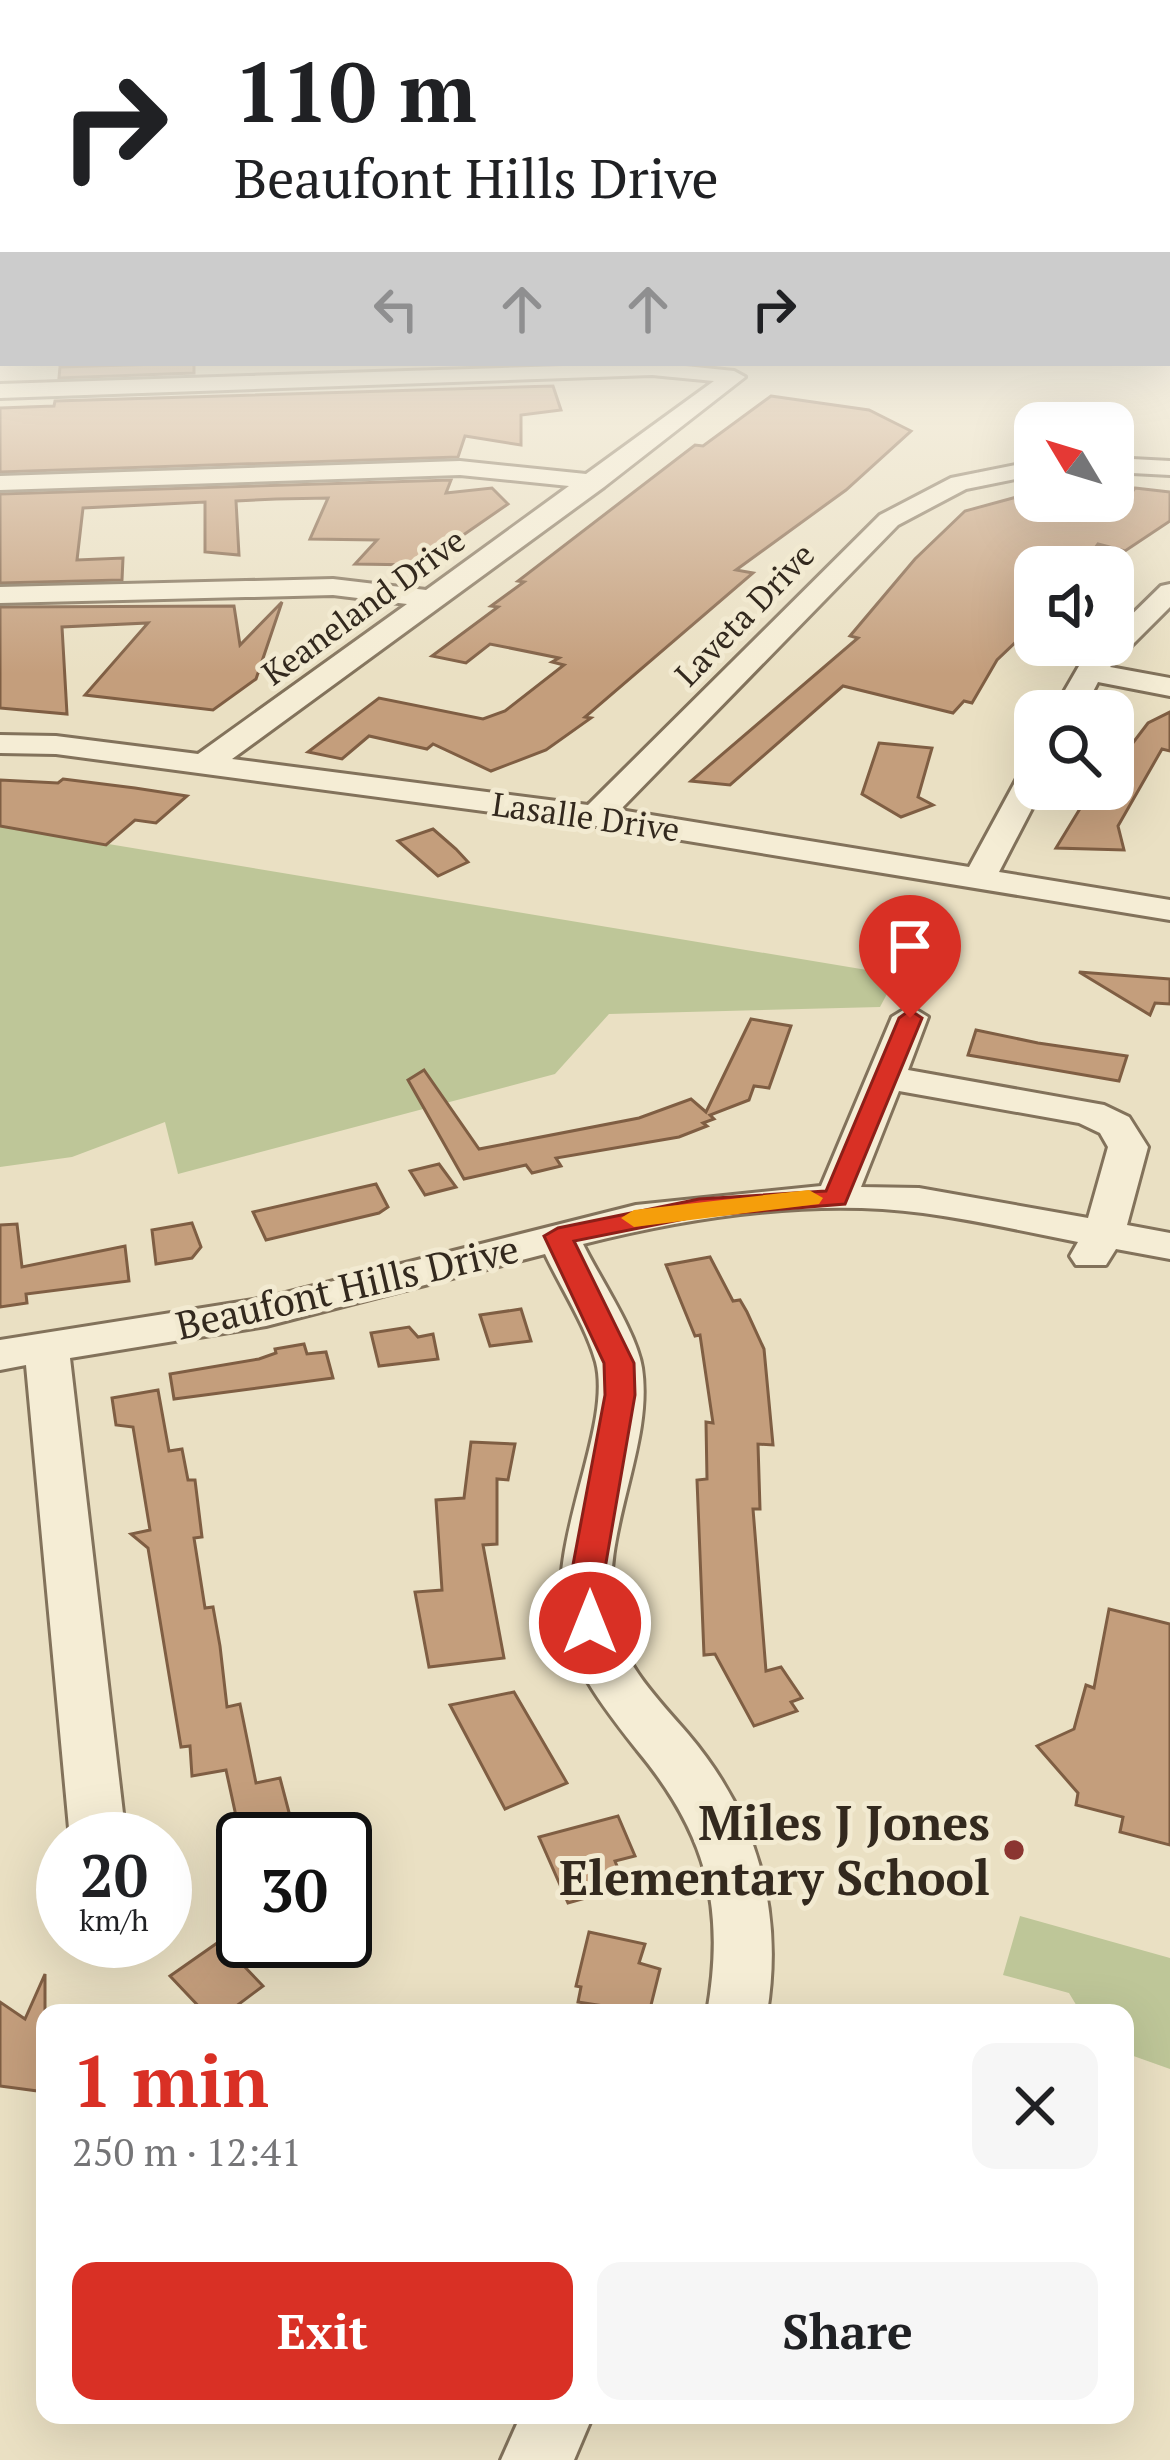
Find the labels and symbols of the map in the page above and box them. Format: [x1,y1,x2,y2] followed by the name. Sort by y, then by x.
[1014,402,1134,522] north arrow
[253,518,473,694] street label: Keaneland Drive
[665,533,823,695] street label: Laveta Drive
[489,782,683,850] street label: Lasalle Drive
[859,895,961,1018] pin
[171,1221,523,1351] street label: Beaufont Hills Drive
[527,1560,653,1686] position arrow
[559,1790,990,1909] place label: Miles J Jones Elementary School
[216,1812,372,1968] speed limit sign: 30
[1001,1837,1027,1863] marker: Miles J Jones Elementary School

